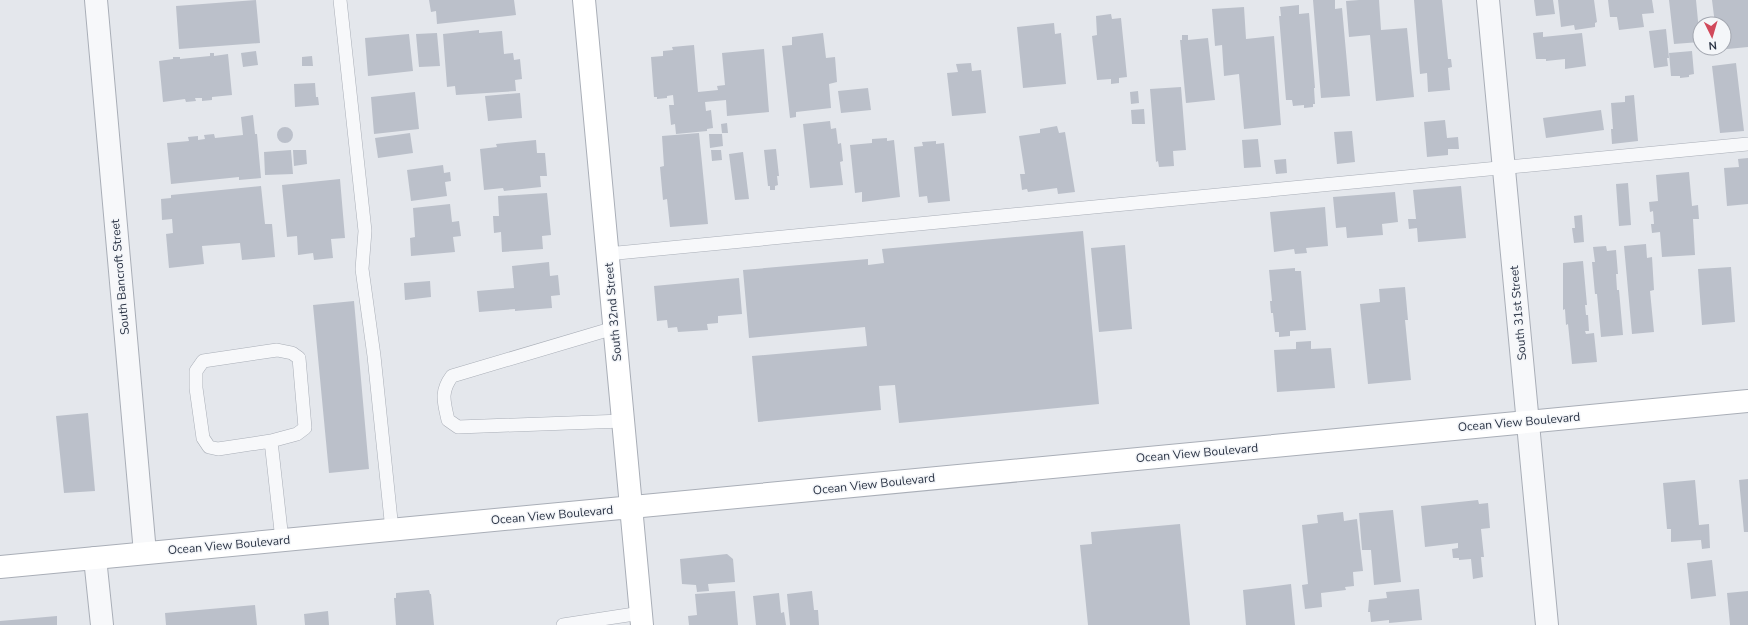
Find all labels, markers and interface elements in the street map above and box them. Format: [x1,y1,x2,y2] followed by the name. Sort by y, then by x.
[1692,16,1732,56] north arrow
[1708,38,1718,53] text: N
[107,218,133,336] street label: South Bancroft Street
[601,261,625,362] street label: South 32nd Street
[1506,264,1530,361] street label: South 31st Street
[1457,409,1581,435] street label: Ocean View Boulevard
[1135,440,1259,466] street label: Ocean View Boulevard
[812,470,936,498] street label: Ocean View Boulevard
[490,502,614,528] street label: Ocean View Boulevard
[167,532,291,558] street label: Ocean View Boulevard

